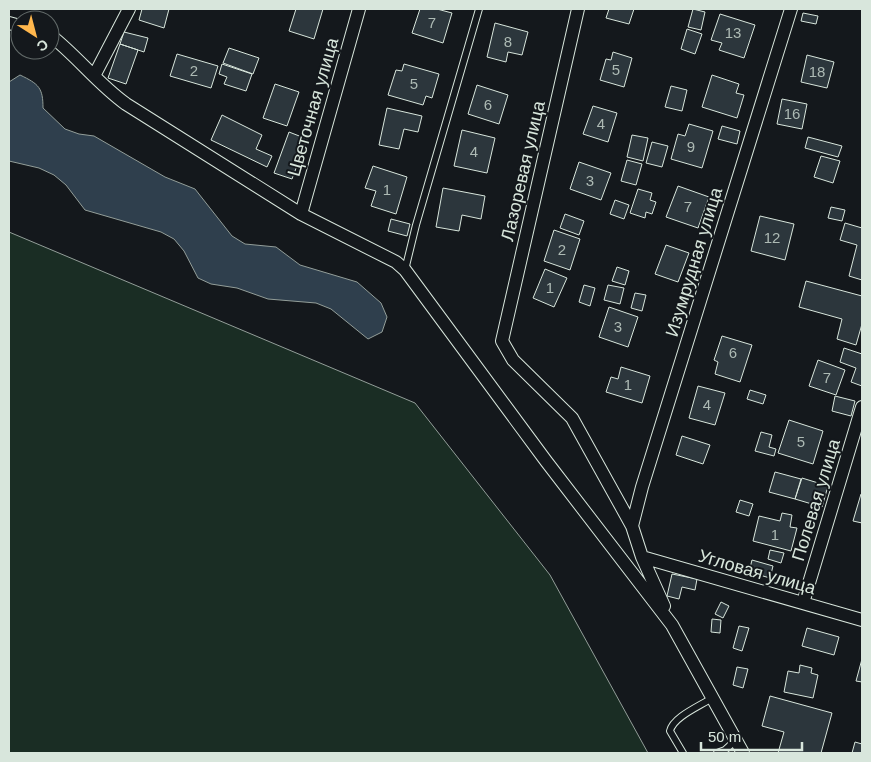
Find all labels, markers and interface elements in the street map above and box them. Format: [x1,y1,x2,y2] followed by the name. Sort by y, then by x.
[10,10,60,60] north arrow
[428,14,436,31] house number: 7
[725,24,741,41] house number: 13
[504,33,512,50] house number: 8
[284,34,343,179] street label: Цветочная улица
[34,36,51,55] text: С
[612,61,620,78] house number: 5
[190,62,198,79] house number: 2
[809,63,825,80] house number: 18
[410,75,418,92] house number: 5
[484,96,492,113] house number: 6
[497,98,549,243] street label: Лазоревая улица
[784,105,800,122] house number: 16
[597,115,605,132] house number: 4
[687,138,695,155] house number: 9
[470,143,478,160] house number: 4
[586,172,594,189] house number: 3
[383,181,391,198] house number: 1
[662,184,727,339] street label: Изумрудная улица
[684,198,692,215] house number: 7
[764,229,780,246] house number: 12
[558,241,566,258] house number: 2
[546,279,554,296] house number: 1
[614,318,622,335] house number: 3
[729,344,737,361] house number: 6
[823,369,831,386] house number: 7
[624,376,632,393] house number: 1
[703,396,711,413] house number: 4
[797,433,805,450] house number: 5
[788,436,844,563] street label: Полевая улица
[771,526,779,543] house number: 1
[696,546,819,599] street label: Угловая улица
[701,720,802,752] scale bar
[708,728,741,745] text: 50 m

